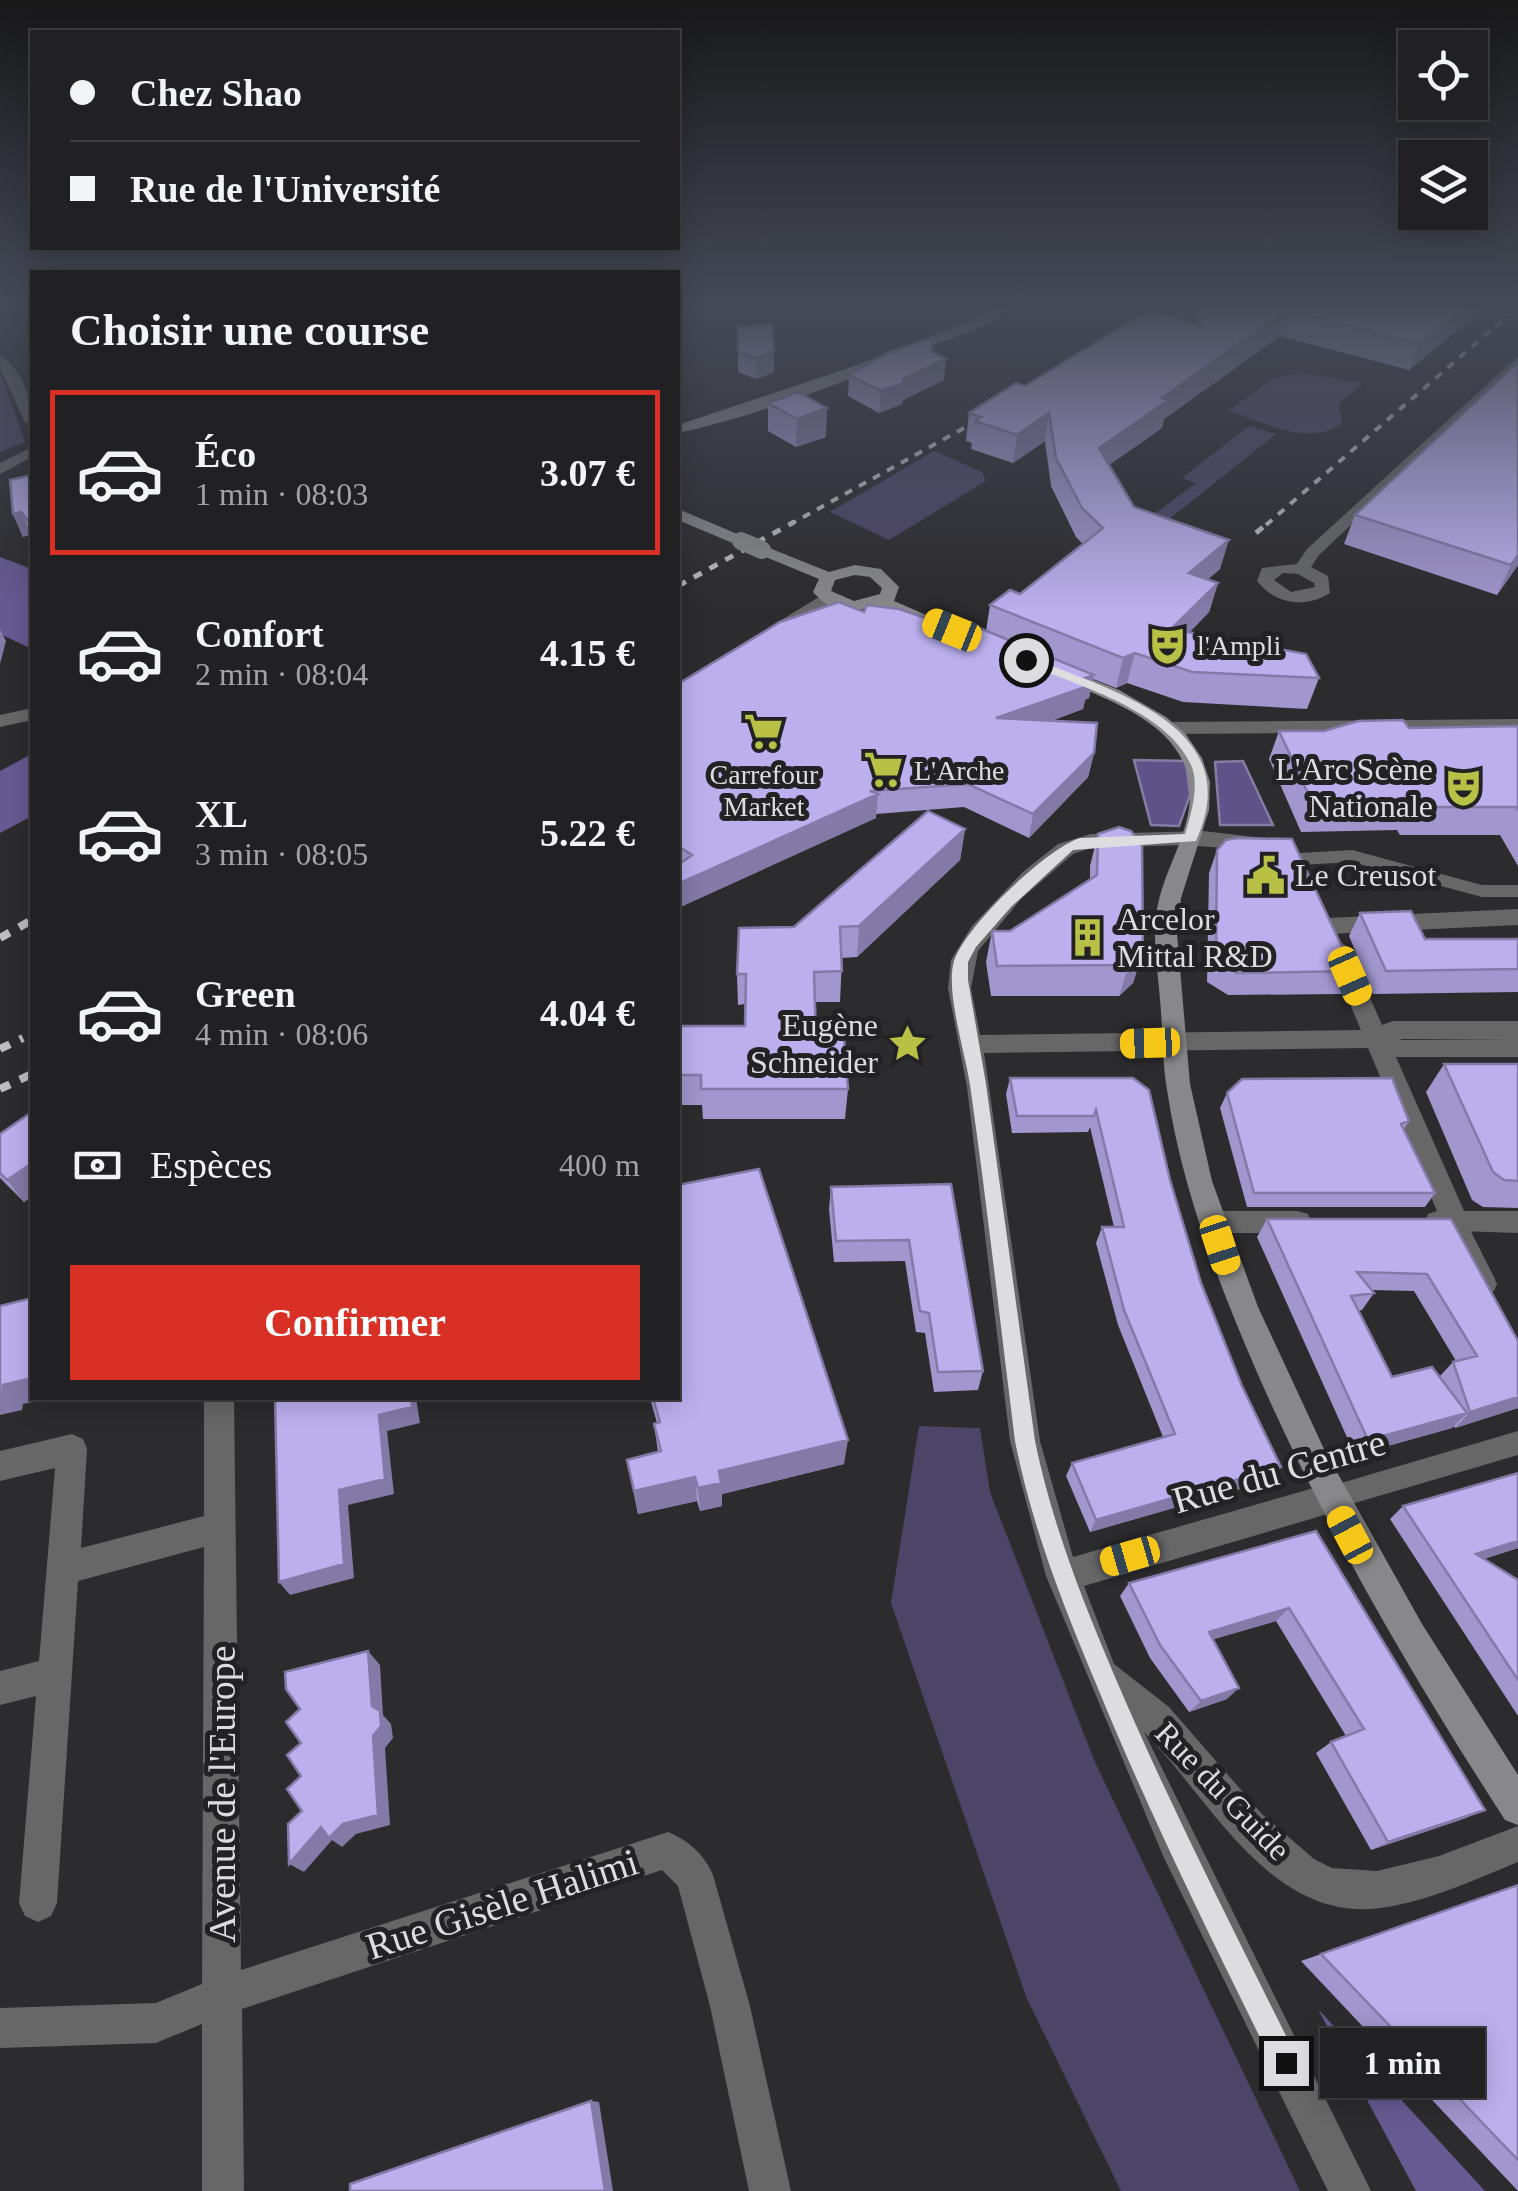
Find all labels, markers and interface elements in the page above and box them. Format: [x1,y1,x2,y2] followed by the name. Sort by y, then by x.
[1398,30,1488,230] map controls
[1398,30,1488,120] button: locate
[130,72,302,114] text: Chez Shao
[1398,140,1488,230] button: layers
[130,168,440,210] text: Rue de l'Université
[70,305,429,355] text: Choisir une course
[75,428,165,518] icon: car
[195,433,256,475] text: Éco
[540,452,635,494] text: 3.07 €
[195,476,368,512] text: 1 min · 08:03
[919,605,985,655] car
[75,608,165,698] icon: car
[195,613,324,655] text: Confort
[1146,624,1188,666] theatre icon: l'Ampli
[1197,630,1282,661] place label: l'Ampli
[540,632,635,674] text: 4.15 €
[1004,638,1049,683] route start
[195,656,368,692] text: 2 min · 08:04
[743,710,785,752] supermarket icon: Carrefour Market
[863,749,905,791] supermarket icon: L'Arche
[1275,751,1433,824] place label: L'Arc Scène Nationale
[914,755,1005,786] place label: L'Arche
[710,759,819,822] place label: Carrefour Market
[1442,766,1484,808] theatre icon: L'Arc Scène Nationale
[75,788,165,878] icon: car
[195,793,248,835] text: XL
[540,812,635,854] text: 5.22 €
[195,836,368,872] text: 3 min · 08:05
[1244,854,1286,896] public building icon: Le Creusot
[1295,857,1436,893] place label: Le Creusot
[1117,901,1273,974] place label: Arcelor Mittal R&D
[1066,916,1108,958] building icon: Arcelor Mittal R&D
[1324,942,1376,1010] car
[75,968,165,1058] icon: car
[195,973,296,1015] text: Green
[540,992,635,1034] text: 4.04 €
[750,1007,878,1080] place label: Eugène Schneider
[195,1016,368,1052] text: 4 min · 08:06
[887,1022,929,1064] place icon: Eugène Schneider
[1119,1027,1181,1059] car
[70,1138,125,1193] icon: cash
[150,1144,272,1186] text: Espèces
[559,1147,640,1183] text: 400 m
[1196,1212,1244,1278] car
[70,1265,640,1380] button: Confirmer
[1168,1421,1390,1521] street label: Rue du Centre
[1323,1501,1377,1569] car
[1097,1533,1163,1579] car
[201,1645,243,1943] street label: Avenue de l'Europe
[1148,1715,1298,1867] street label: Rue du Guide
[361,1840,643,1968] street label: Rue Gisèle Halimi
[1321,2028,1486,2098] callout: 1 min
[1264,2041,1309,2086] route end
[1364,2045,1441,2081] text: 1 min

